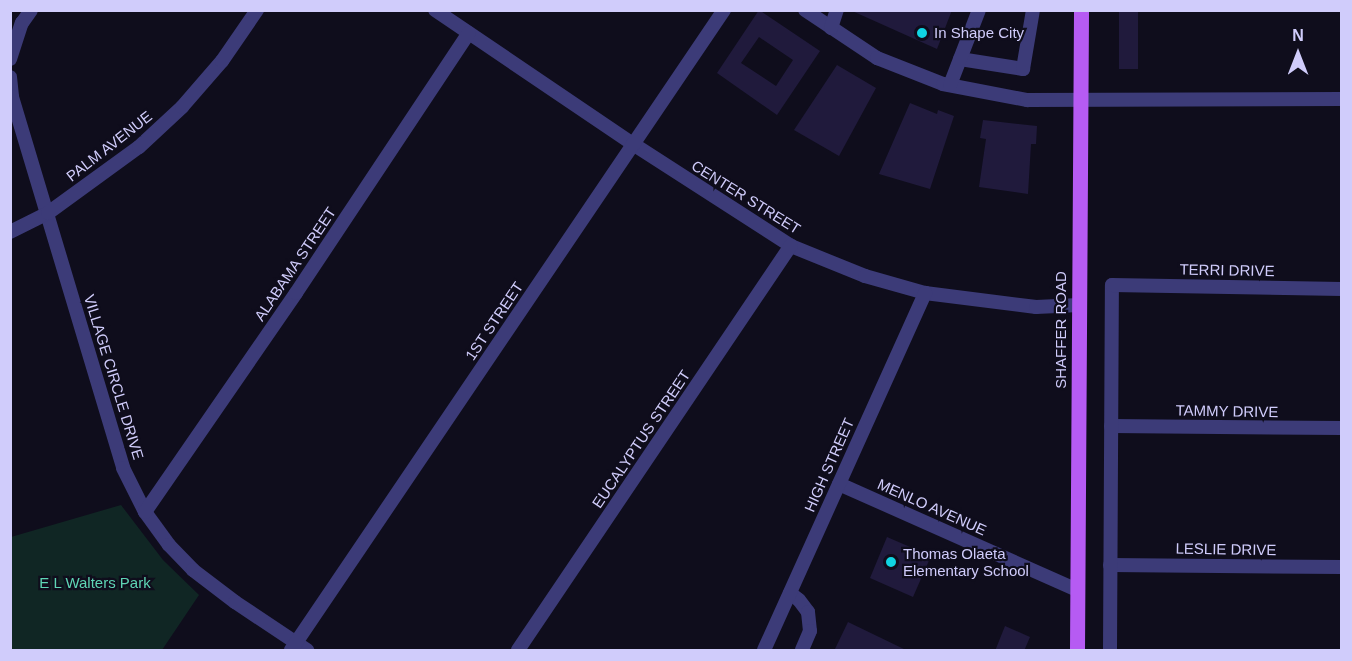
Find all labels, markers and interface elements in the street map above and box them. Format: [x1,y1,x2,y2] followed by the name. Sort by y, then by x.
[934,24,1024,42] place label: In Shape City
[1268,24,1328,84] north arrow
[915,26,929,40] marker: In Shape City
[1292,27,1304,44] text: N
[62,107,156,185] street label: PALM AVENUE
[688,156,804,238] street label: CENTER STREET
[250,203,340,325] street label: ALABAMA STREET
[1179,260,1275,280] street label: TERRI DRIVE
[1052,271,1070,389] street label: SHAFFER ROAD
[461,278,527,364] street label: 1ST STREET
[80,292,148,462] street label: VILLAGE CIRCLE DRIVE
[588,367,694,511] street label: EUCALYPTUS STREET
[1175,401,1279,421] street label: TAMMY DRIVE
[800,415,858,515] street label: HIGH STREET
[874,475,990,539] street label: MENLO AVENUE
[1175,539,1277,559] street label: LESLIE DRIVE
[903,544,1029,579] place label: Thomas Olaeta Elementary School
[884,555,898,569] marker: Thomas Olaeta Elementary School
[39,574,151,592] park label: E L Walters Park

